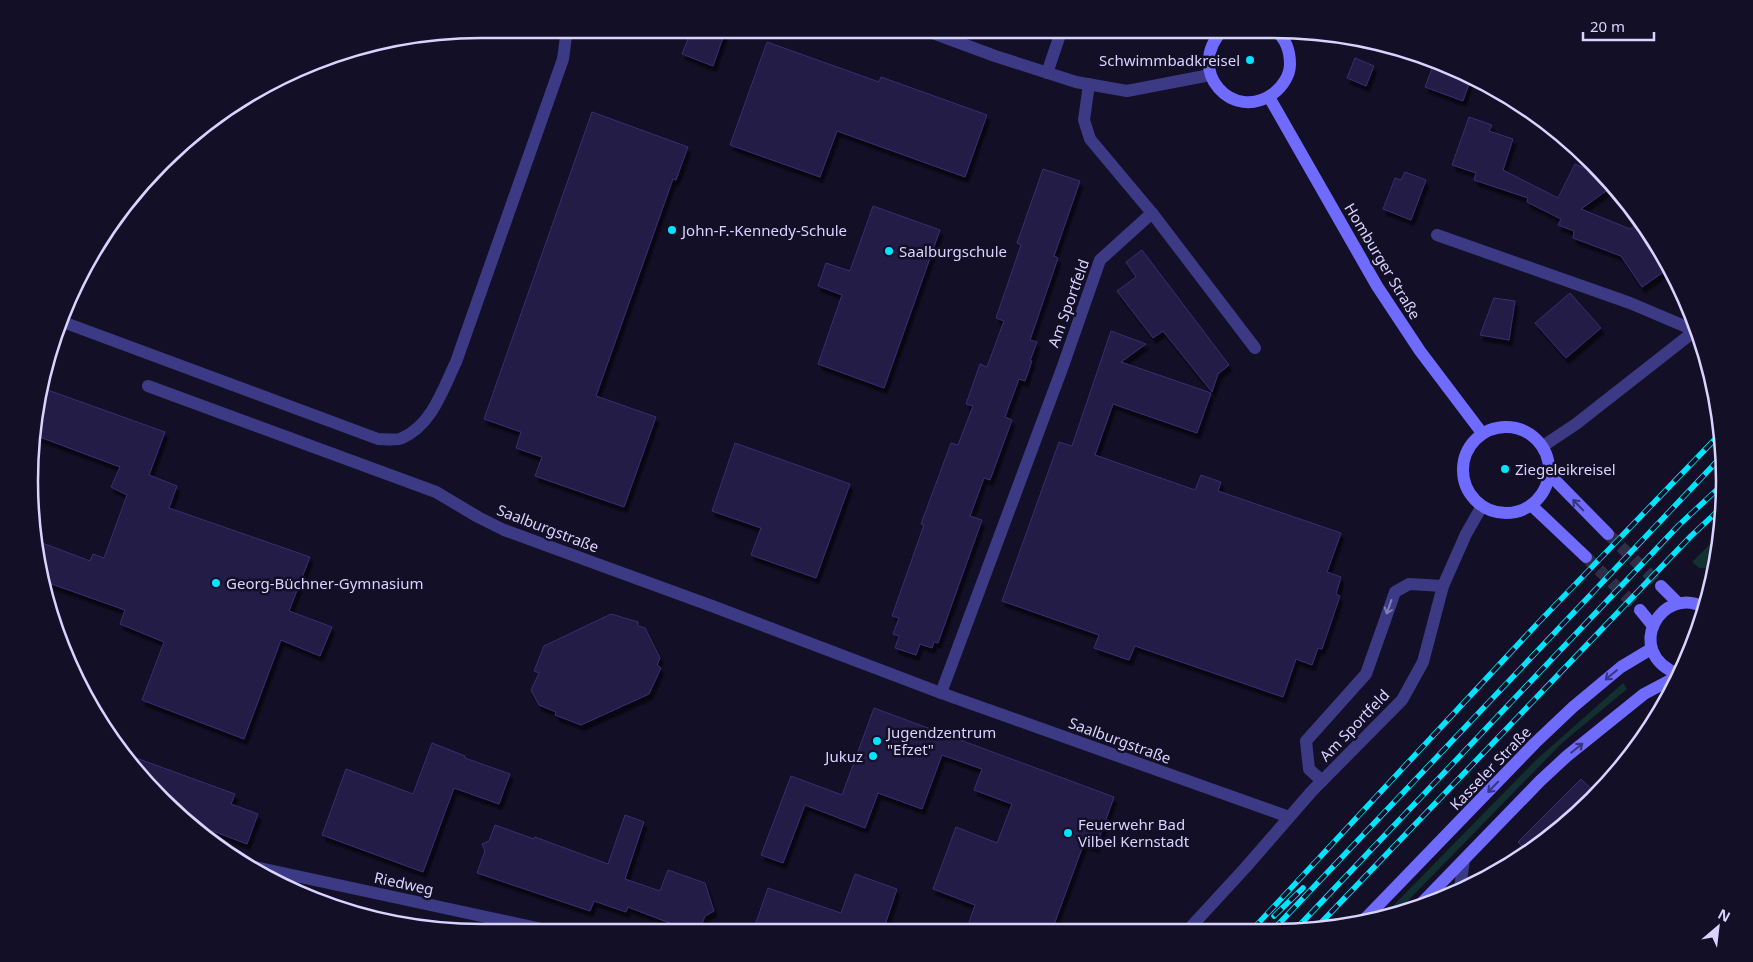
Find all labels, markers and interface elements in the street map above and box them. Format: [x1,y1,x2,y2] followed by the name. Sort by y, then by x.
[1583,10,1654,42] scale bar
[1590,16,1625,36] text: 20 m
[1099,50,1240,70] place label: Schwimmbadkreisel
[1244,54,1256,66] marker: Schwimmbadkreisel
[1340,199,1426,323] street label: Homburger Straße
[680,220,847,240] place label: John-F.-Kennedy-Schule
[666,224,678,236] marker: John-F.-Kennedy-Schule
[899,241,1007,261] place label: Saalburgschule
[883,245,895,257] marker: Saalburgschule
[1043,256,1093,350] street label: Am Sportfeld
[1515,459,1616,479] place label: Ziegeleikreisel
[1499,463,1511,475] marker: Ziegeleikreisel
[494,499,602,557] street label: Saalburgstraße
[1572,499,1584,511] one-way arrow
[226,573,423,593] place label: Georg-Büchner-Gymnasium
[210,577,222,589] marker: Georg-Büchner-Gymnasium
[1384,598,1393,614] one-way arrow
[1604,670,1617,681] one-way arrow
[1315,685,1393,765] street label: Am Sportfeld
[1066,712,1174,768] street label: Saalburgstraße
[885,722,996,759] place label: Jugendzentrum "Efzet"
[1445,722,1535,814] street label: Kasseler Straße
[871,735,883,747] marker: Jugendzentrum "Efzet"
[1570,743,1583,754] one-way arrow
[823,746,863,766] place label: Jukuz
[867,750,879,762] marker: Jukuz
[1487,781,1499,793] one-way arrow
[1078,814,1190,851] place label: Feuerwehr Bad Vilbel Kernstadt
[1062,827,1074,839] marker: Feuerwehr Bad Vilbel Kernstadt
[372,867,436,899] street label: Riedweg
[1693,902,1743,952] north arrow
[1715,904,1734,926] text: N

